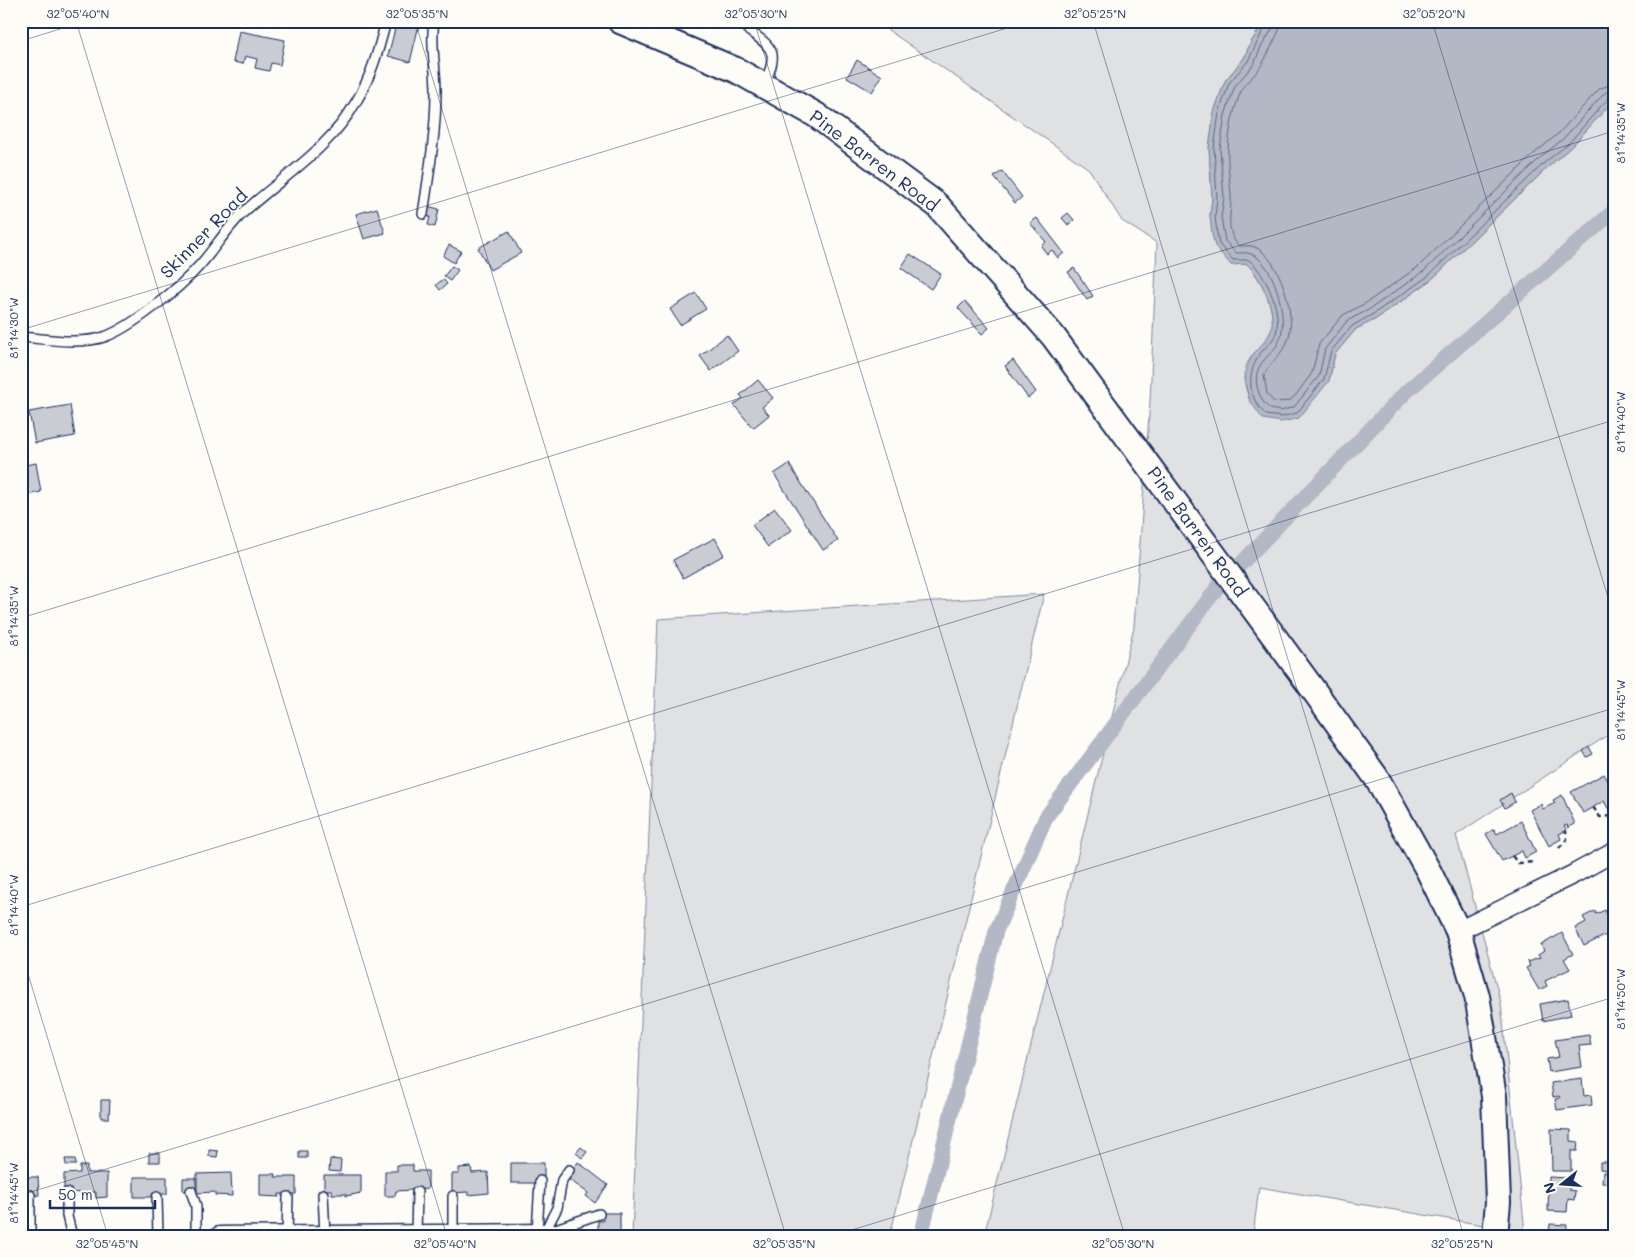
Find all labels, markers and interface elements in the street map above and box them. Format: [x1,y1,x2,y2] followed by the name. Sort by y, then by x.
[47,5,109,21] text: 32°05'40"N
[386,5,448,21] text: 32°05'35"N
[725,5,787,21] text: 32°05'30"N
[1064,5,1126,21] text: 32°05'25"N
[1403,5,1465,21] text: 32°05'20"N
[1612,102,1628,164] text: 81°14'35"W
[805,104,944,217] street label: Pine Barren Road
[154,183,252,283] street label: Skinner Road
[5,297,21,359] text: 81°14'30"W
[1612,391,1628,453] text: 81°14'40"W
[1142,461,1253,601] street label: Pine Barren Road
[5,585,21,647] text: 81°14'35"W
[1612,679,1628,741] text: 81°14'45"W
[5,874,21,936] text: 81°14'40"W
[1612,968,1628,1030] text: 81°14'50"W
[1538,1160,1588,1210] north arrow
[5,1162,21,1224] text: 81°14'45"W
[50,1177,155,1209] scale bar
[1538,1180,1560,1196] text: N
[58,1184,93,1204] text: 50 m
[76,1235,138,1251] text: 32°05'45"N
[414,1235,476,1251] text: 32°05'40"N
[753,1235,815,1251] text: 32°05'35"N
[1092,1235,1154,1251] text: 32°05'30"N
[1431,1235,1493,1251] text: 32°05'25"N

